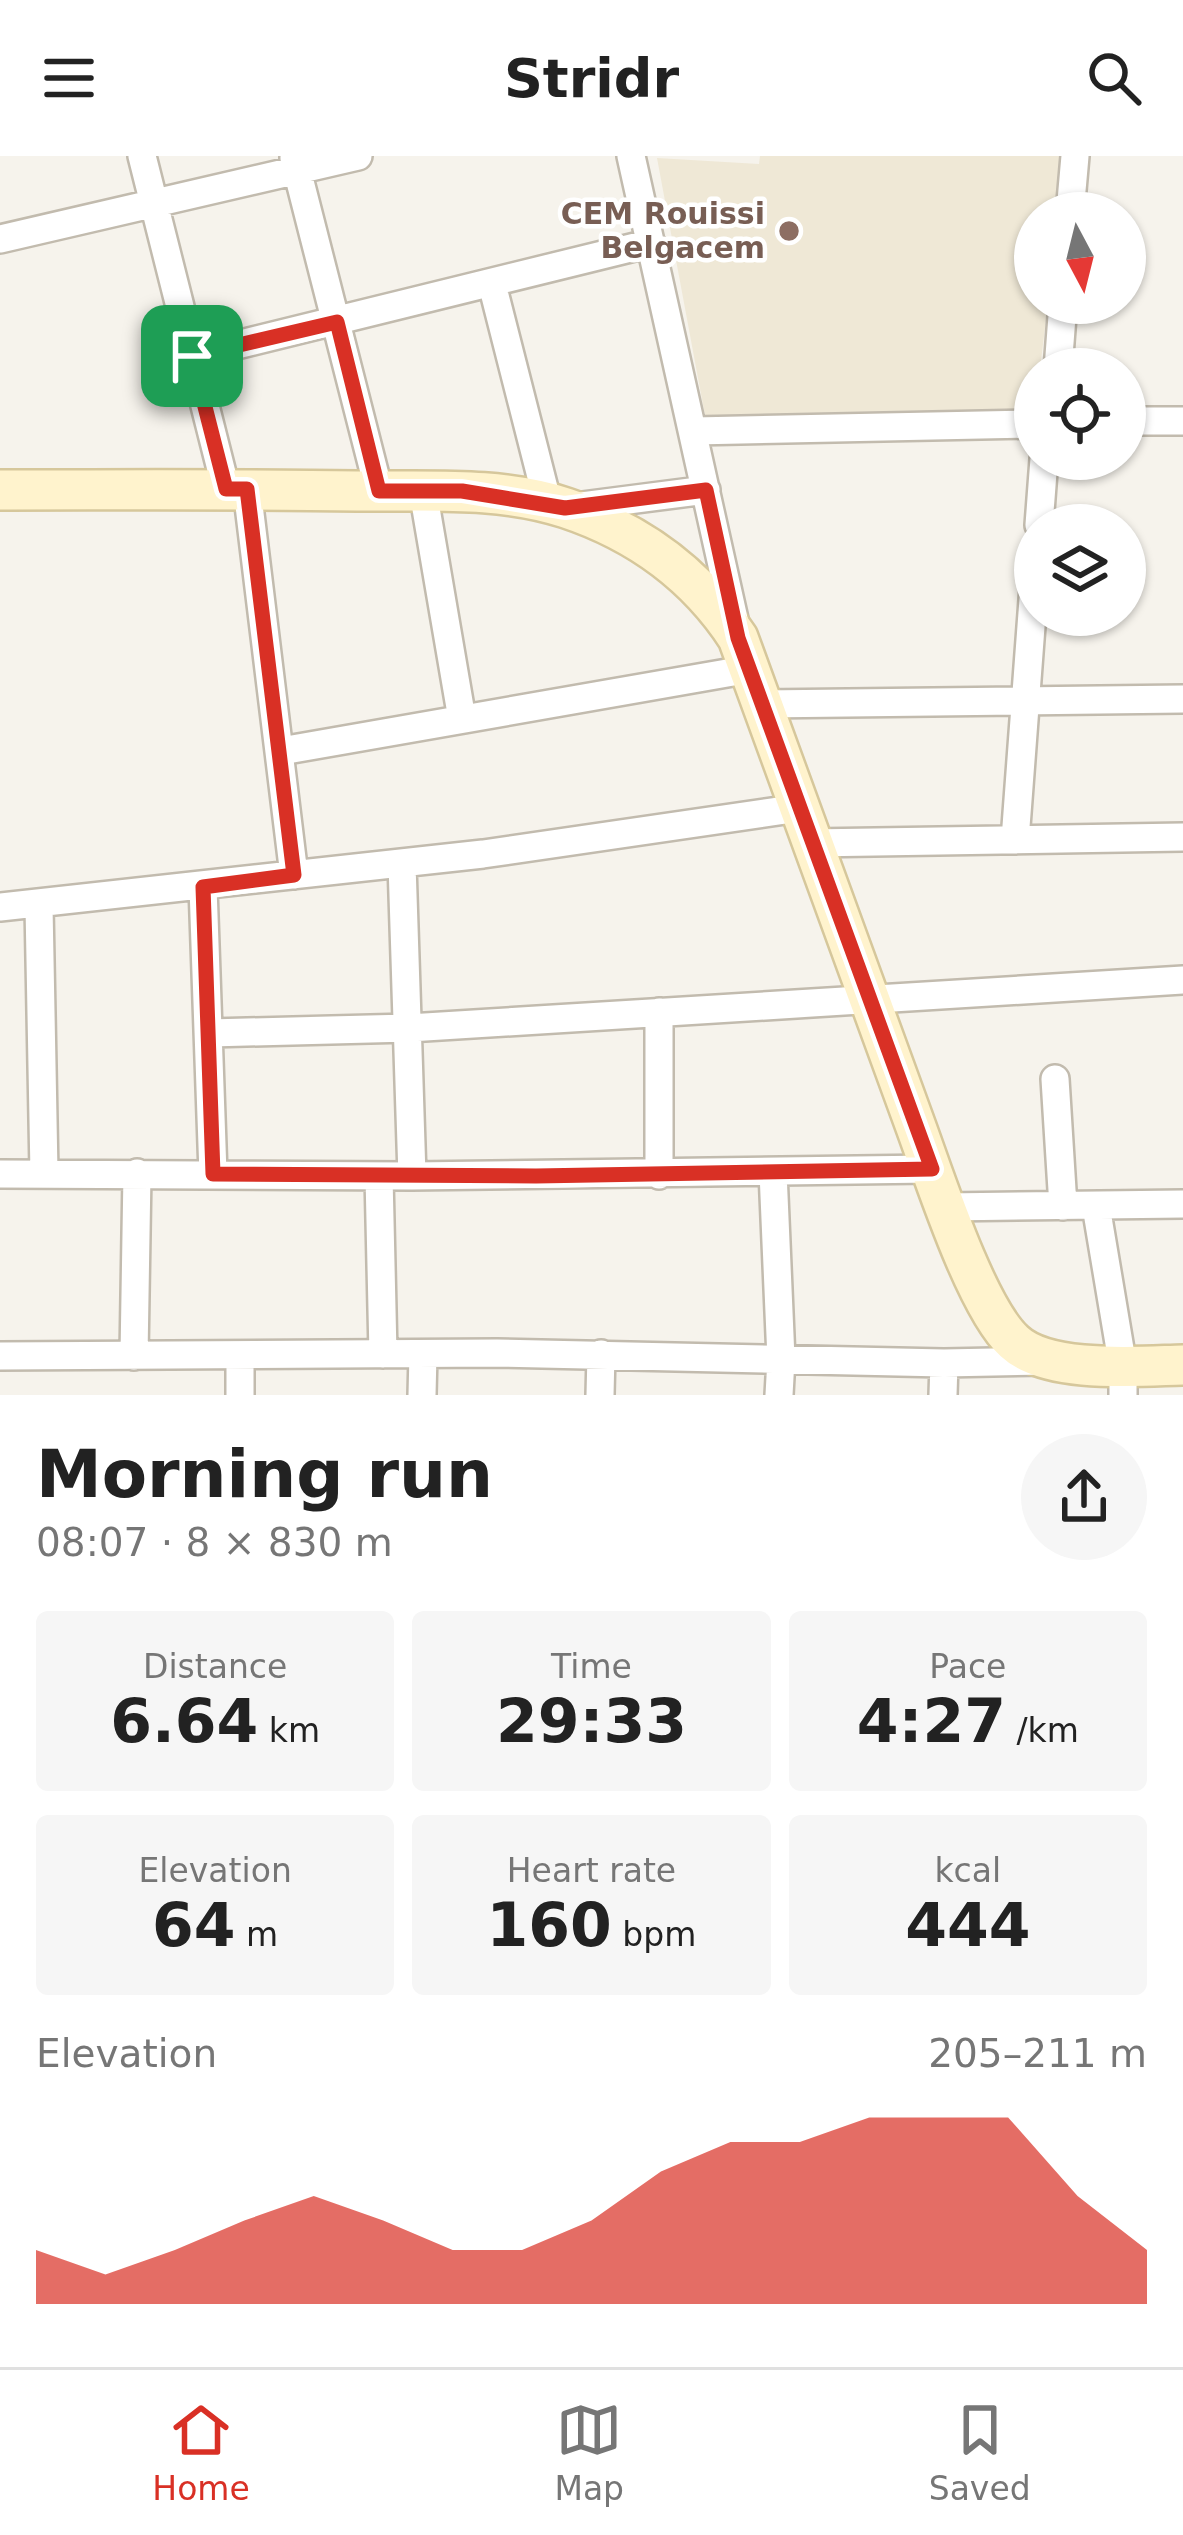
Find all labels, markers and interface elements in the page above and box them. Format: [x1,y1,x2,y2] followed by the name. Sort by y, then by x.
[36,45,102,111] icon: menu
[1081,45,1147,111] icon: search
[504,47,679,110] text: Stridr
[1014,192,1146,324] north arrow
[1014,192,1146,636] map controls
[561,196,765,265] place label: CEM Rouissi Belgacem
[776,218,802,244] marker: CEM Rouissi Belgacem
[141,305,243,407] pin
[159,323,225,389] icon: arrive
[1014,348,1146,480] button: locate
[1014,504,1146,636] button: layers
[1021,1434,1147,1560] button: share
[36,1436,493,1513] text: Morning run
[36,1520,393,1565] text: 08:07 · 8 × 830 m
[143,1647,287,1686] text: Distance
[551,1647,632,1686] text: Time
[929,1647,1006,1686] text: Pace
[110,1686,258,1756] text: 6.64
[496,1686,687,1756] text: 29:33
[857,1686,1006,1756] text: 4:27
[258,1711,320,1750] text: km
[1006,1711,1079,1750] text: /km
[139,1851,292,1890] text: Elevation
[507,1851,676,1890] text: Heart rate
[935,1851,1001,1890] text: kcal
[152,1890,236,1960] text: 64
[487,1890,612,1960] text: 160
[905,1890,1030,1960] text: 444
[236,1915,278,1954] text: m
[612,1915,696,1954] text: bpm
[36,2031,217,2076] text: Elevation
[928,2031,1147,2076] text: 205–211 m
[152,2397,250,2508] tab: Home
[554,2397,624,2508] tab: Map
[929,2397,1031,2508] tab: Saved

